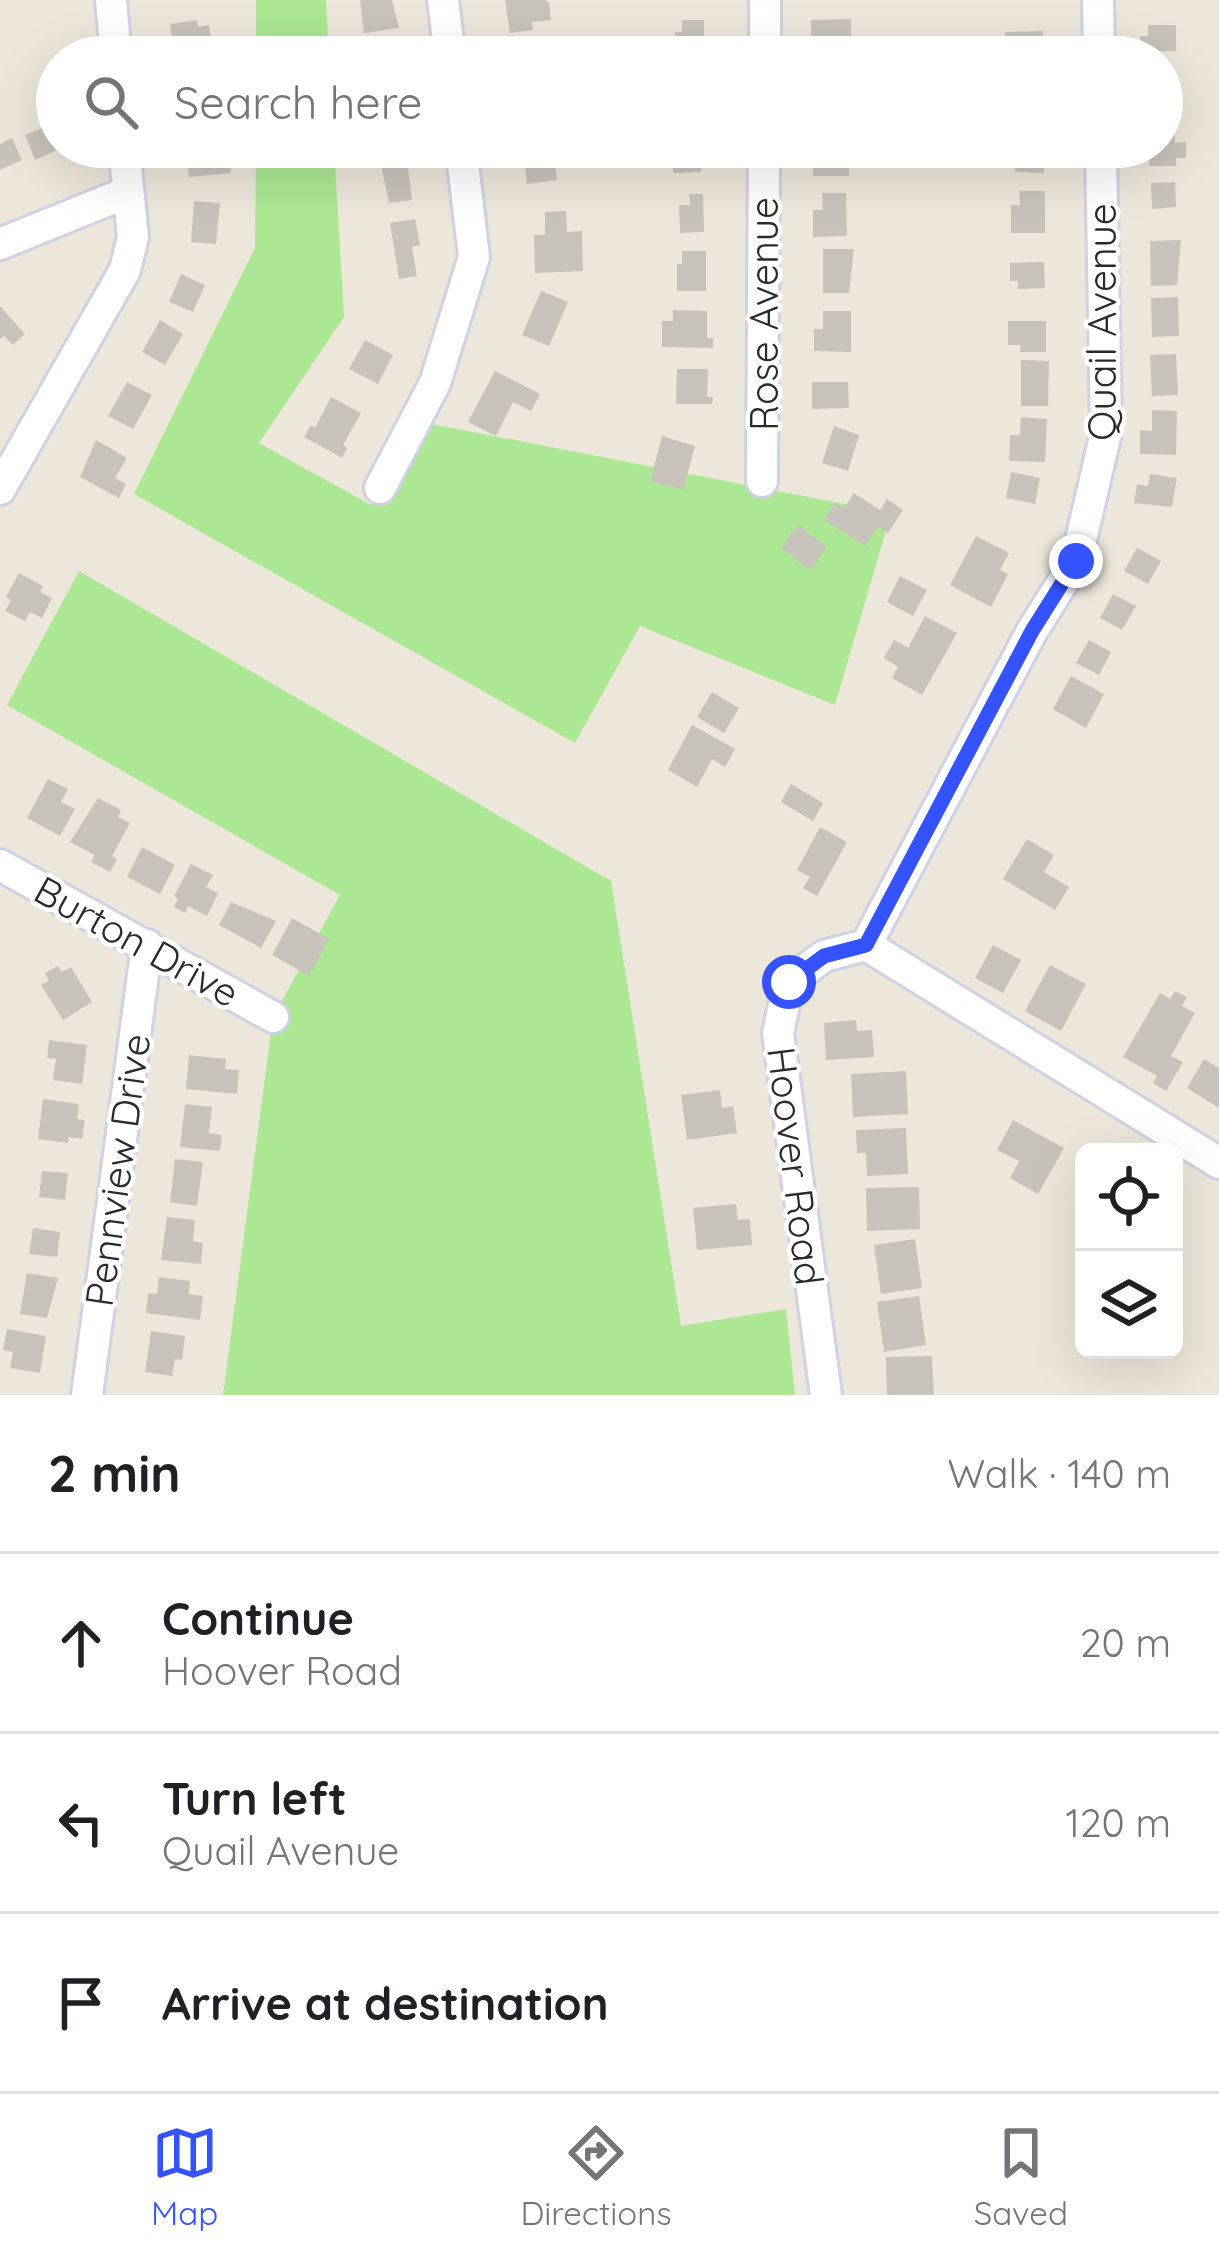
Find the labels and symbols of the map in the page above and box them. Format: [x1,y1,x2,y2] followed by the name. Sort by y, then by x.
[739,197,788,431] street label: Rose Avenue
[1077,203,1126,441] street label: Quail Avenue
[1049,534,1103,588] route end
[26,865,248,1017] street label: Burton Drive
[762,955,816,1009] route start
[74,1031,160,1309] street label: Pennview Drive
[757,1044,835,1288] street label: Hoover Road

